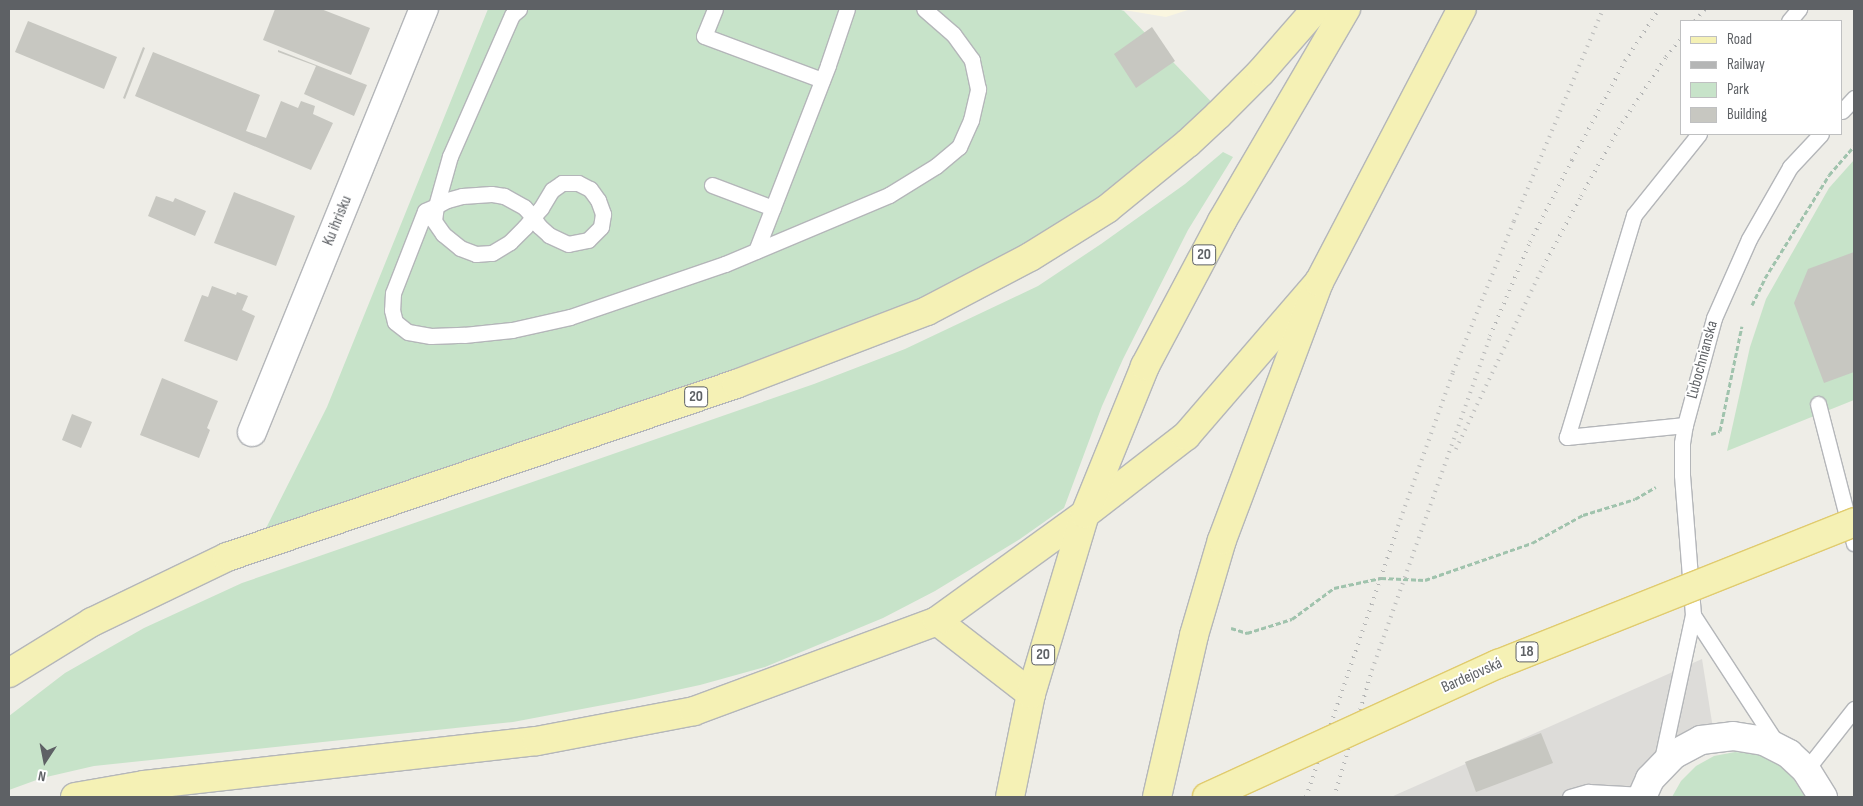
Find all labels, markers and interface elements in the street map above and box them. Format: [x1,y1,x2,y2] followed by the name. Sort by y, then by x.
[1680,20,1843,135] legend
[1727,30,1752,49] text: Road
[1727,55,1765,74] text: Railway
[1727,80,1749,99] text: Park
[1727,105,1767,124] text: Building
[319,193,357,249] street label: Ku ihrisku
[1192,242,1216,268] road number: 20
[1683,319,1723,401] street label: Ľubochnianska
[684,384,708,410] road number: 20
[1514,640,1540,664] road number: 18
[1030,642,1056,668] road number: 20
[1439,654,1505,698] street label: Bardejovská
[20,736,70,786] north arrow
[37,767,47,785] text: N

